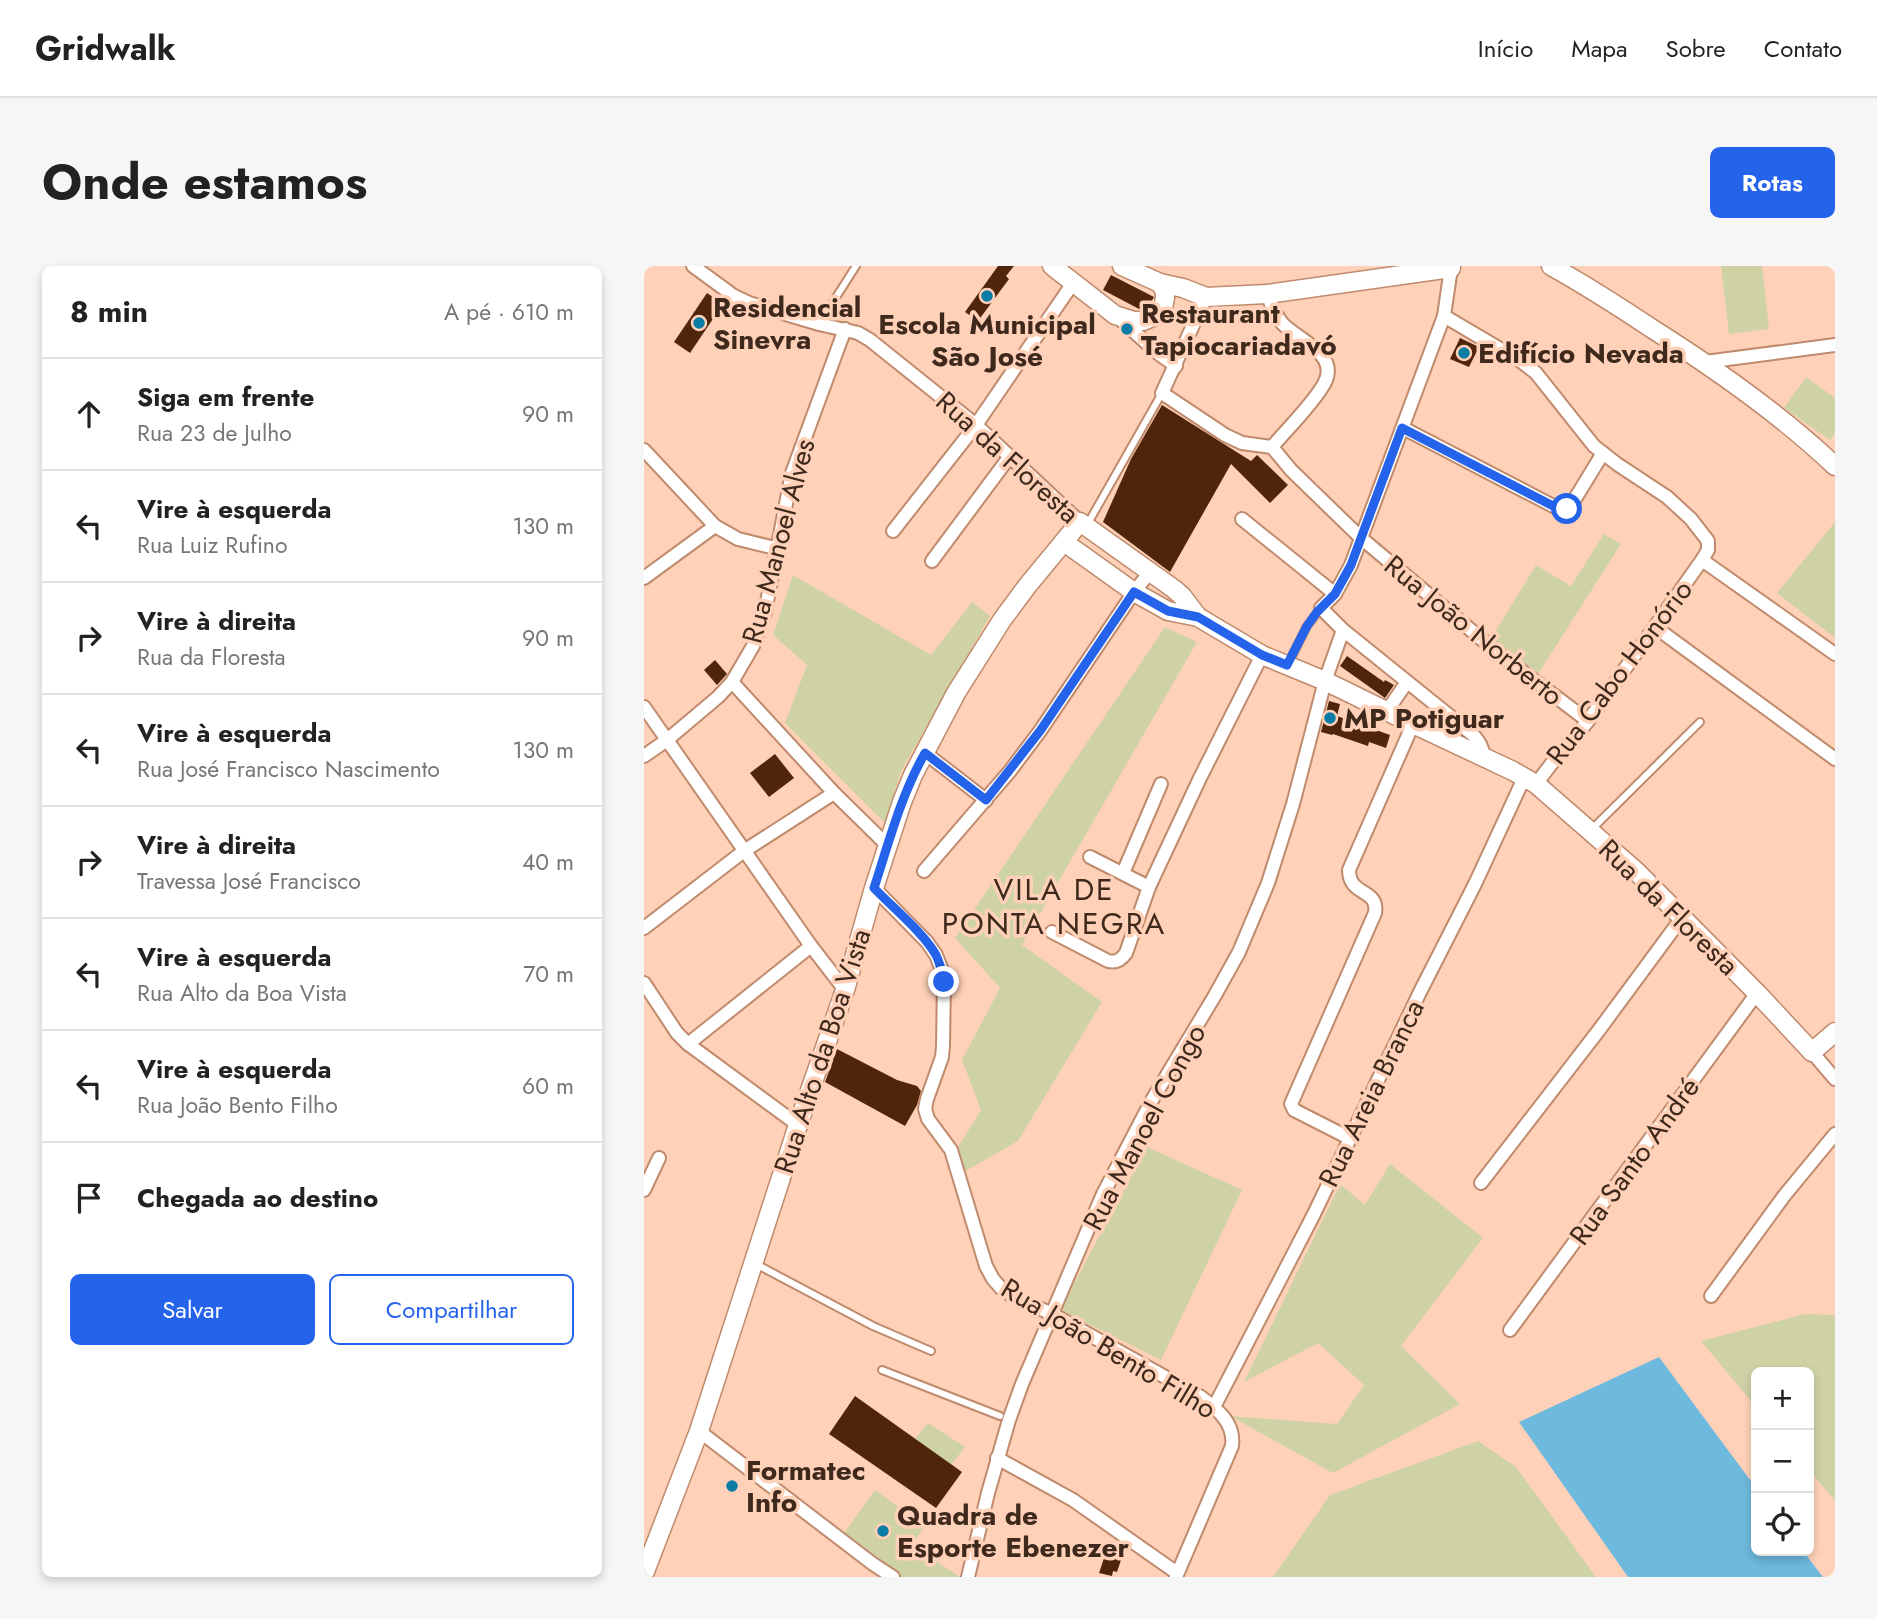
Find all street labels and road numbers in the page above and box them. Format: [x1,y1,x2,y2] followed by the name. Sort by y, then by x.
[927,382,1089,533] street label: Rua da Floresta
[731,434,825,648] street label: Rua Manoel Alves
[1375,545,1572,716] street label: Rua João Norberto
[1536,571,1703,773] street label: Rua Cabo Honório
[1589,830,1748,985] street label: Rua da Floresta
[764,923,881,1179] street label: Rua Alto da Boa Vista
[1308,993,1435,1194] street label: Rua Areia Branca
[1073,1017,1216,1238] street label: Rua Manoel Congo
[1559,1069,1709,1254] street label: Rua Santo André
[993,1268,1224,1429] street label: Rua João Bento Filho

